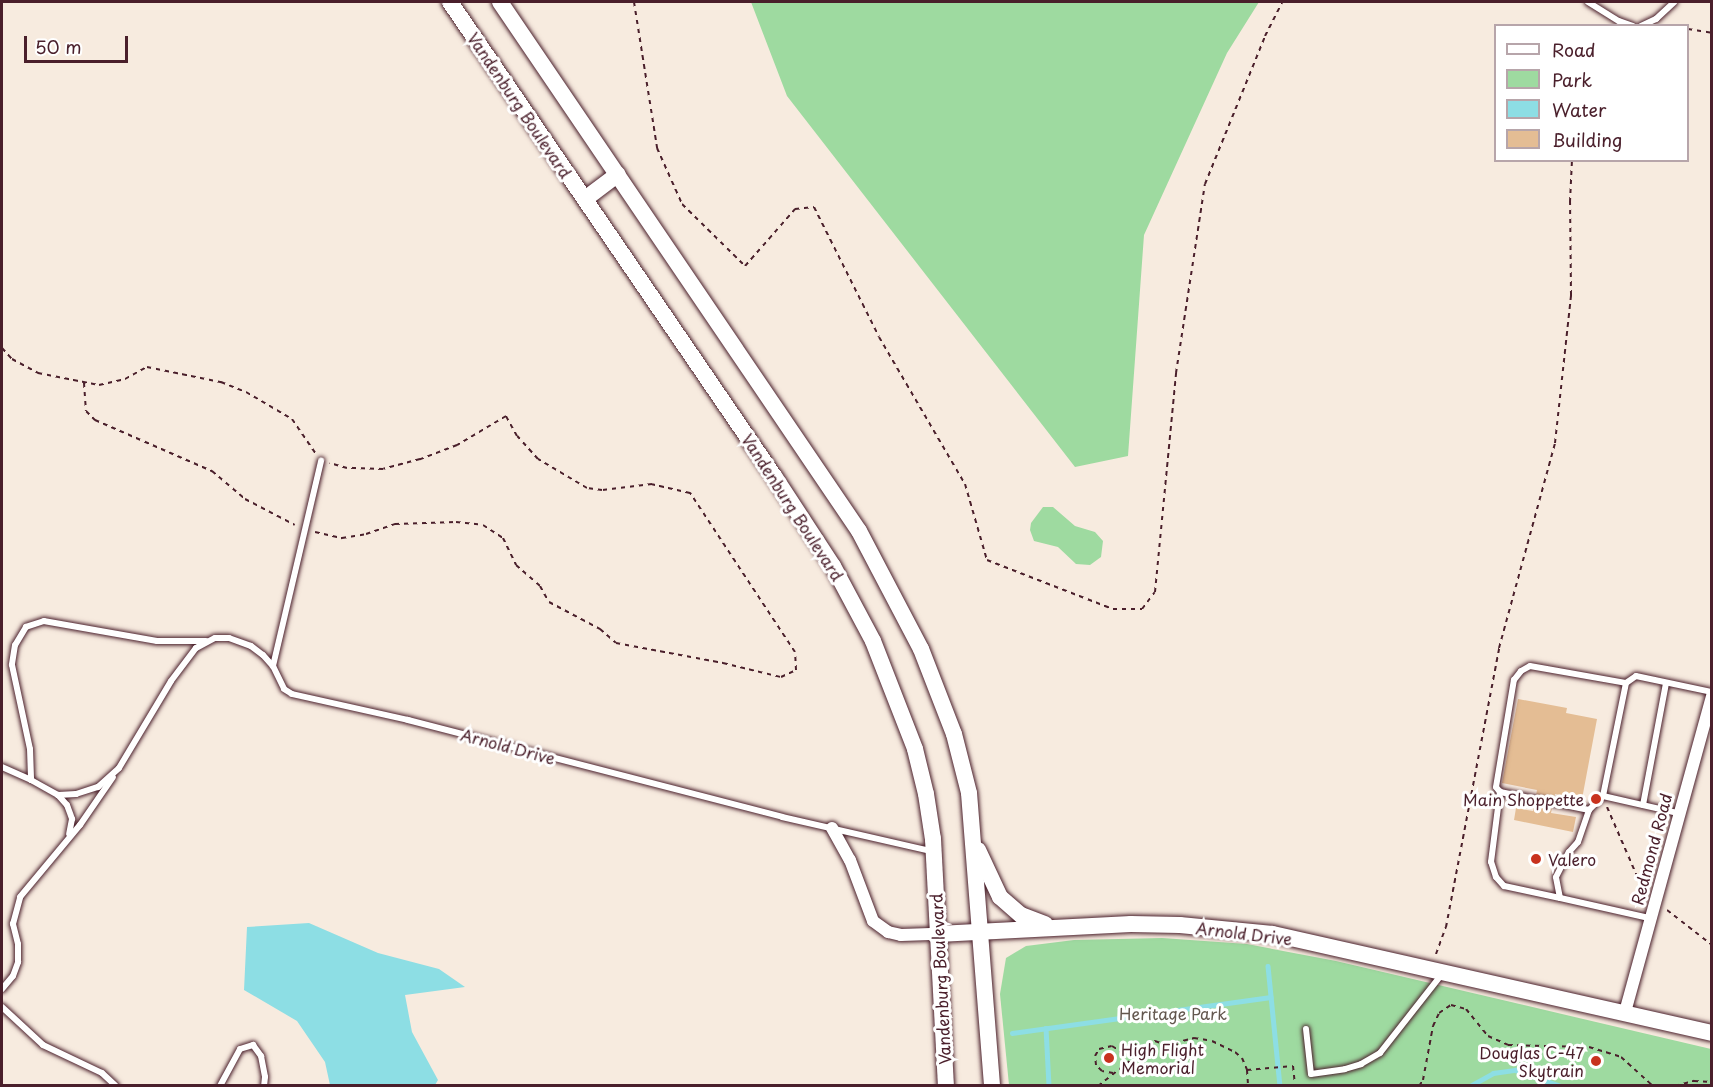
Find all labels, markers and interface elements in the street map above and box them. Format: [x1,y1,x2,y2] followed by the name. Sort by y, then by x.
[27,24,130,62] scale bar
[1494,24,1689,162] legend
[464,28,576,182] street label: Vandenburg Boulevard
[35,33,82,60] text: 50 m
[1552,36,1596,63] text: Road
[1552,66,1592,93] text: Park
[1552,96,1606,123] text: Water
[1552,126,1622,153] text: Building
[738,430,848,584] street label: Vandenburg Boulevard
[458,724,558,768] street label: Arnold Drive
[1463,789,1584,809] place label: Main Shoppette
[1627,791,1675,907] street label: Redmond Road
[1589,792,1603,806] marker: Main Shoppette
[1548,849,1596,869] place label: Valero
[1529,852,1543,866] marker: Valero
[926,893,954,1065] street label: Vandenburg Boulevard
[1194,918,1294,948] street label: Arnold Drive
[1119,1003,1227,1023] park label: Heritage Park
[1121,1039,1205,1077] place label: High Flight Memorial
[1479,1042,1584,1080] place label: Douglas C-47 Skytrain
[1102,1051,1116,1065] marker: High Flight Memorial
[1589,1054,1603,1068] marker: Douglas C-47 Skytrain

